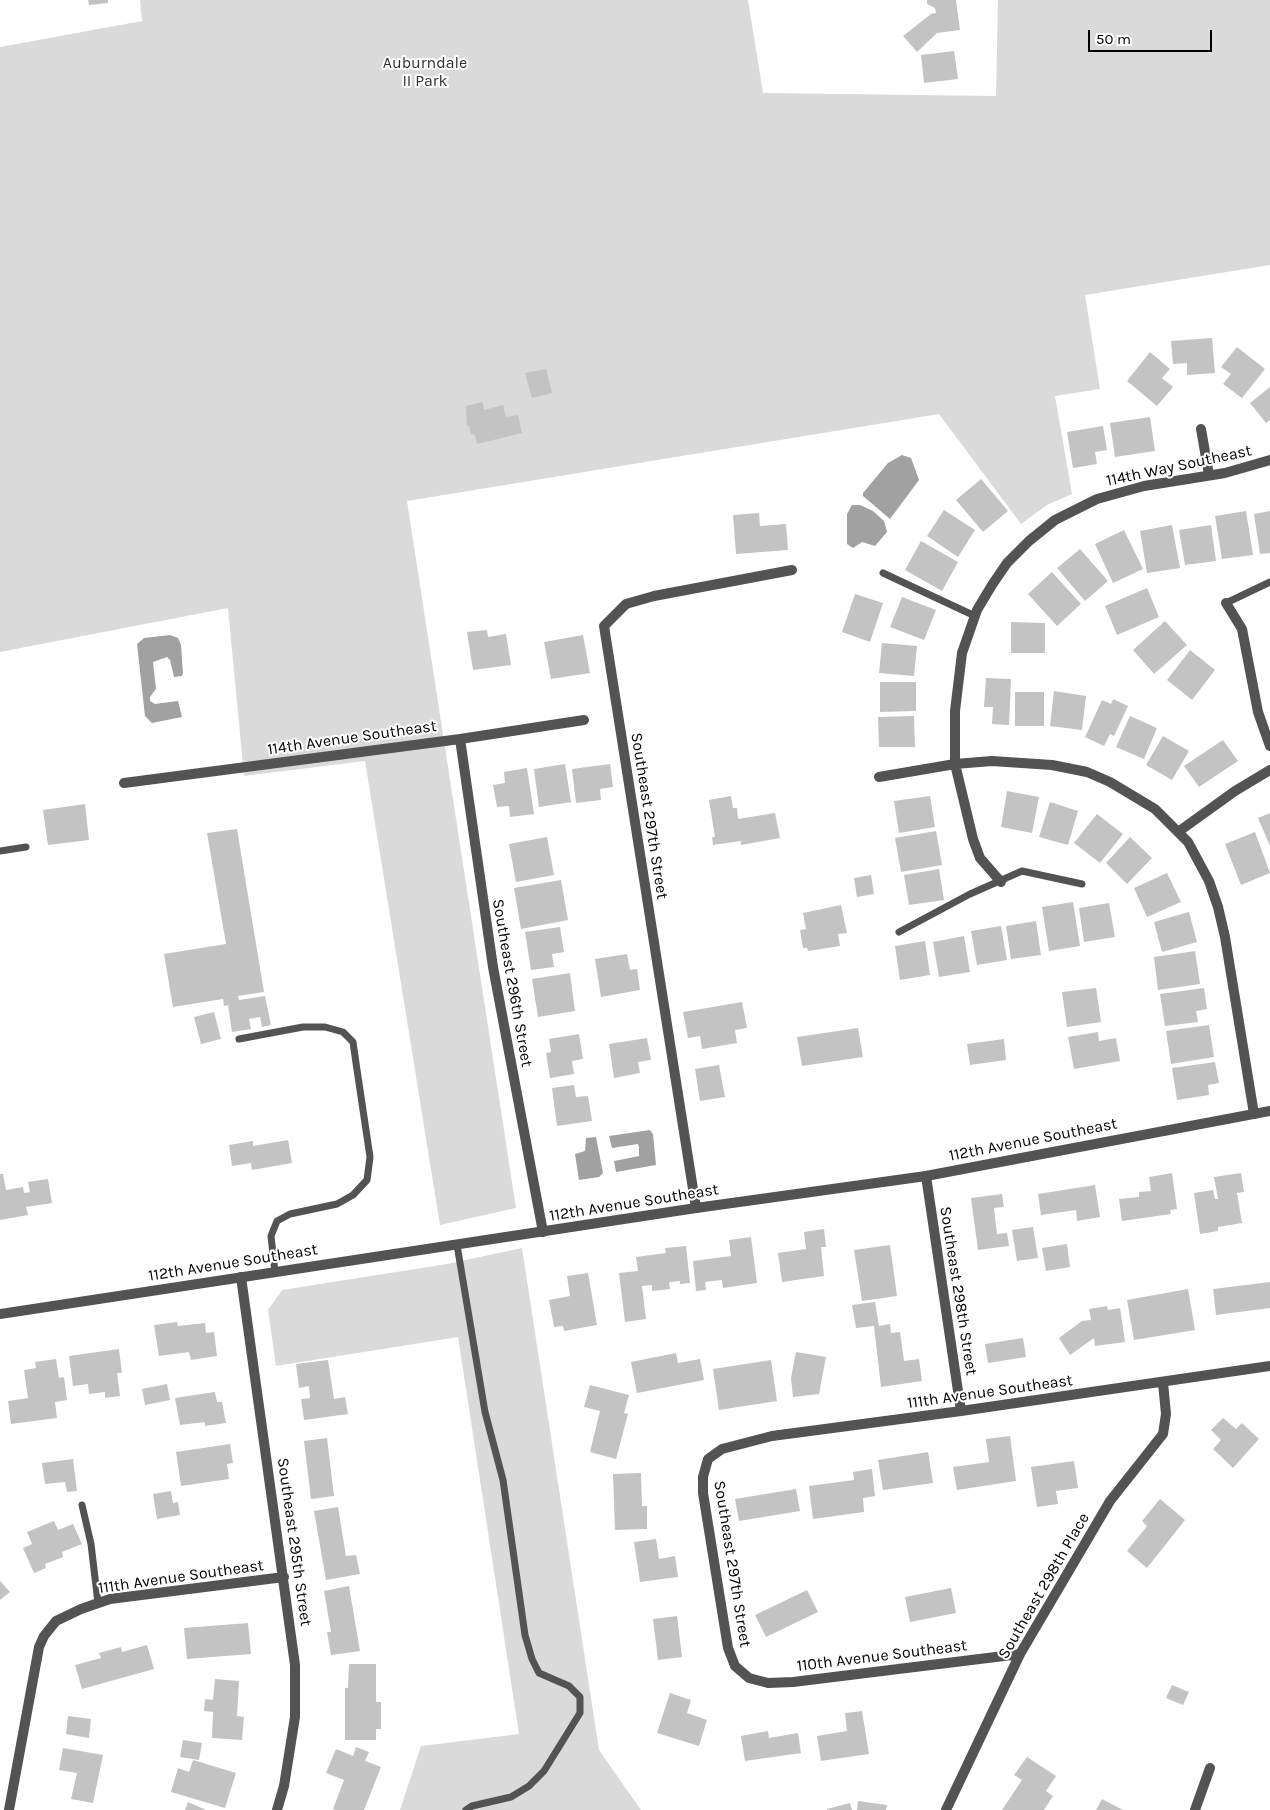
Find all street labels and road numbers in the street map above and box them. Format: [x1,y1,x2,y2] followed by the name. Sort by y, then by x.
[1105,441,1253,491] street label: 114th Way Southeast
[266,717,438,759] street label: 114th Avenue Southeast
[626,731,672,901] street label: Southeast 297th Street
[488,898,536,1068] street label: Southeast 296th Street
[947,1114,1119,1166] street label: 112th Avenue Southeast
[548,1180,720,1226] street label: 112th Avenue Southeast
[935,1205,981,1377] street label: Southeast 298th Street
[147,1240,319,1286] street label: 112th Avenue Southeast
[906,1371,1074,1413] street label: 111th Avenue Southeast
[273,1456,315,1628] street label: Southeast 295th Street
[709,1479,755,1649] street label: Southeast 297th Street
[994,1510,1094,1662] street label: Southeast 298th Place
[97,1556,265,1598] street label: 111th Avenue Southeast
[796,1636,968,1676] street label: 110th Avenue Southeast

